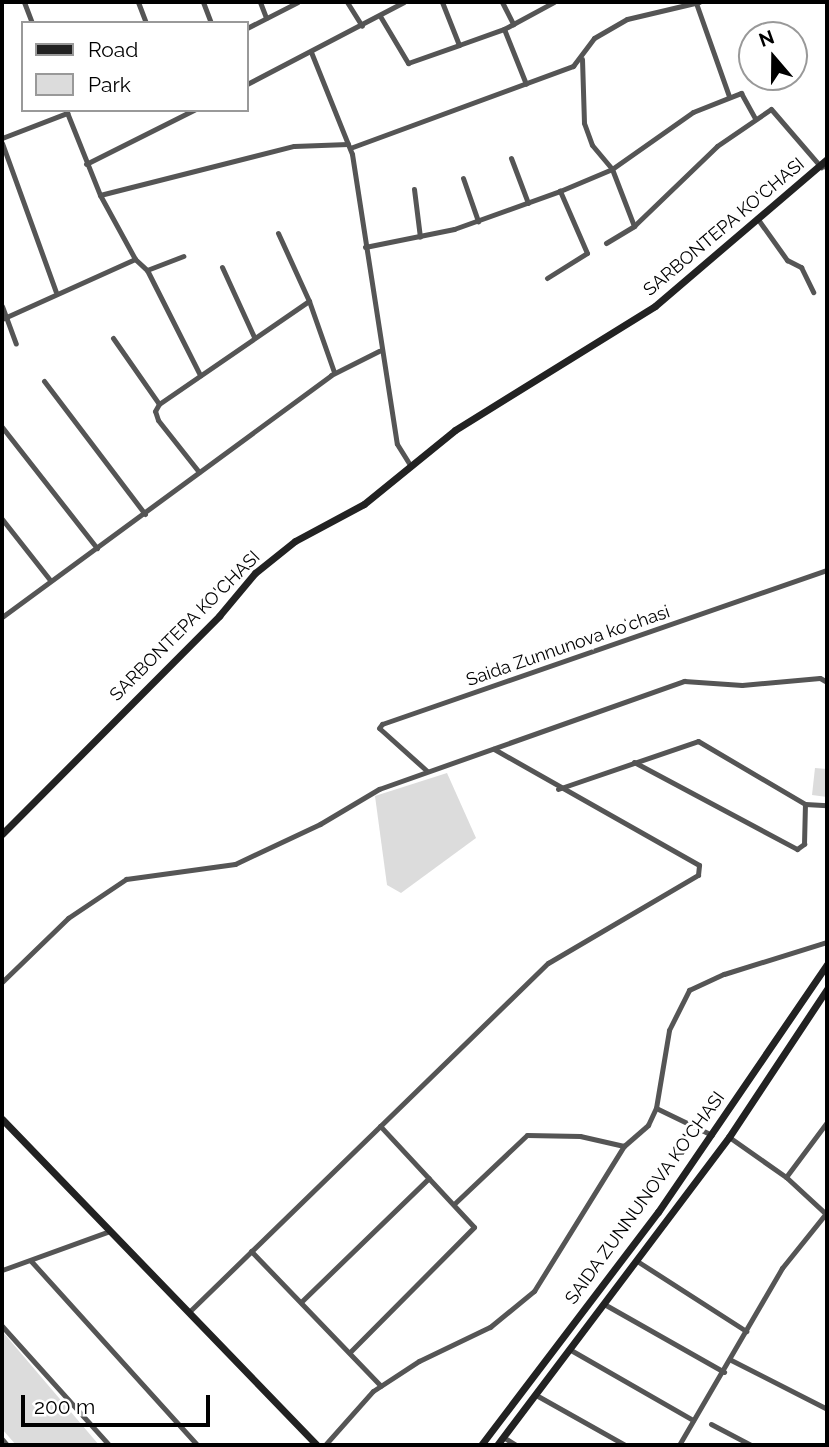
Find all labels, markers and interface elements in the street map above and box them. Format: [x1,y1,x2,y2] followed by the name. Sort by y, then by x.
[21,21,248,112] legend
[738,21,808,91] north arrow
[756,25,777,51] text: N
[88,37,138,62] text: Road
[88,72,131,97] text: Park
[639,153,809,301] street label: SARBONTEPA KO'CHASI
[105,546,265,706] street label: SARBONTEPA KO'CHASI
[463,601,673,691] street label: Saida Zunnunova koʻchasi
[560,1087,730,1309] street label: SAIDA ZUNNUNOVA KO'CHASI
[24,1380,214,1424] scale bar
[34,1394,95,1419] text: 200 m

